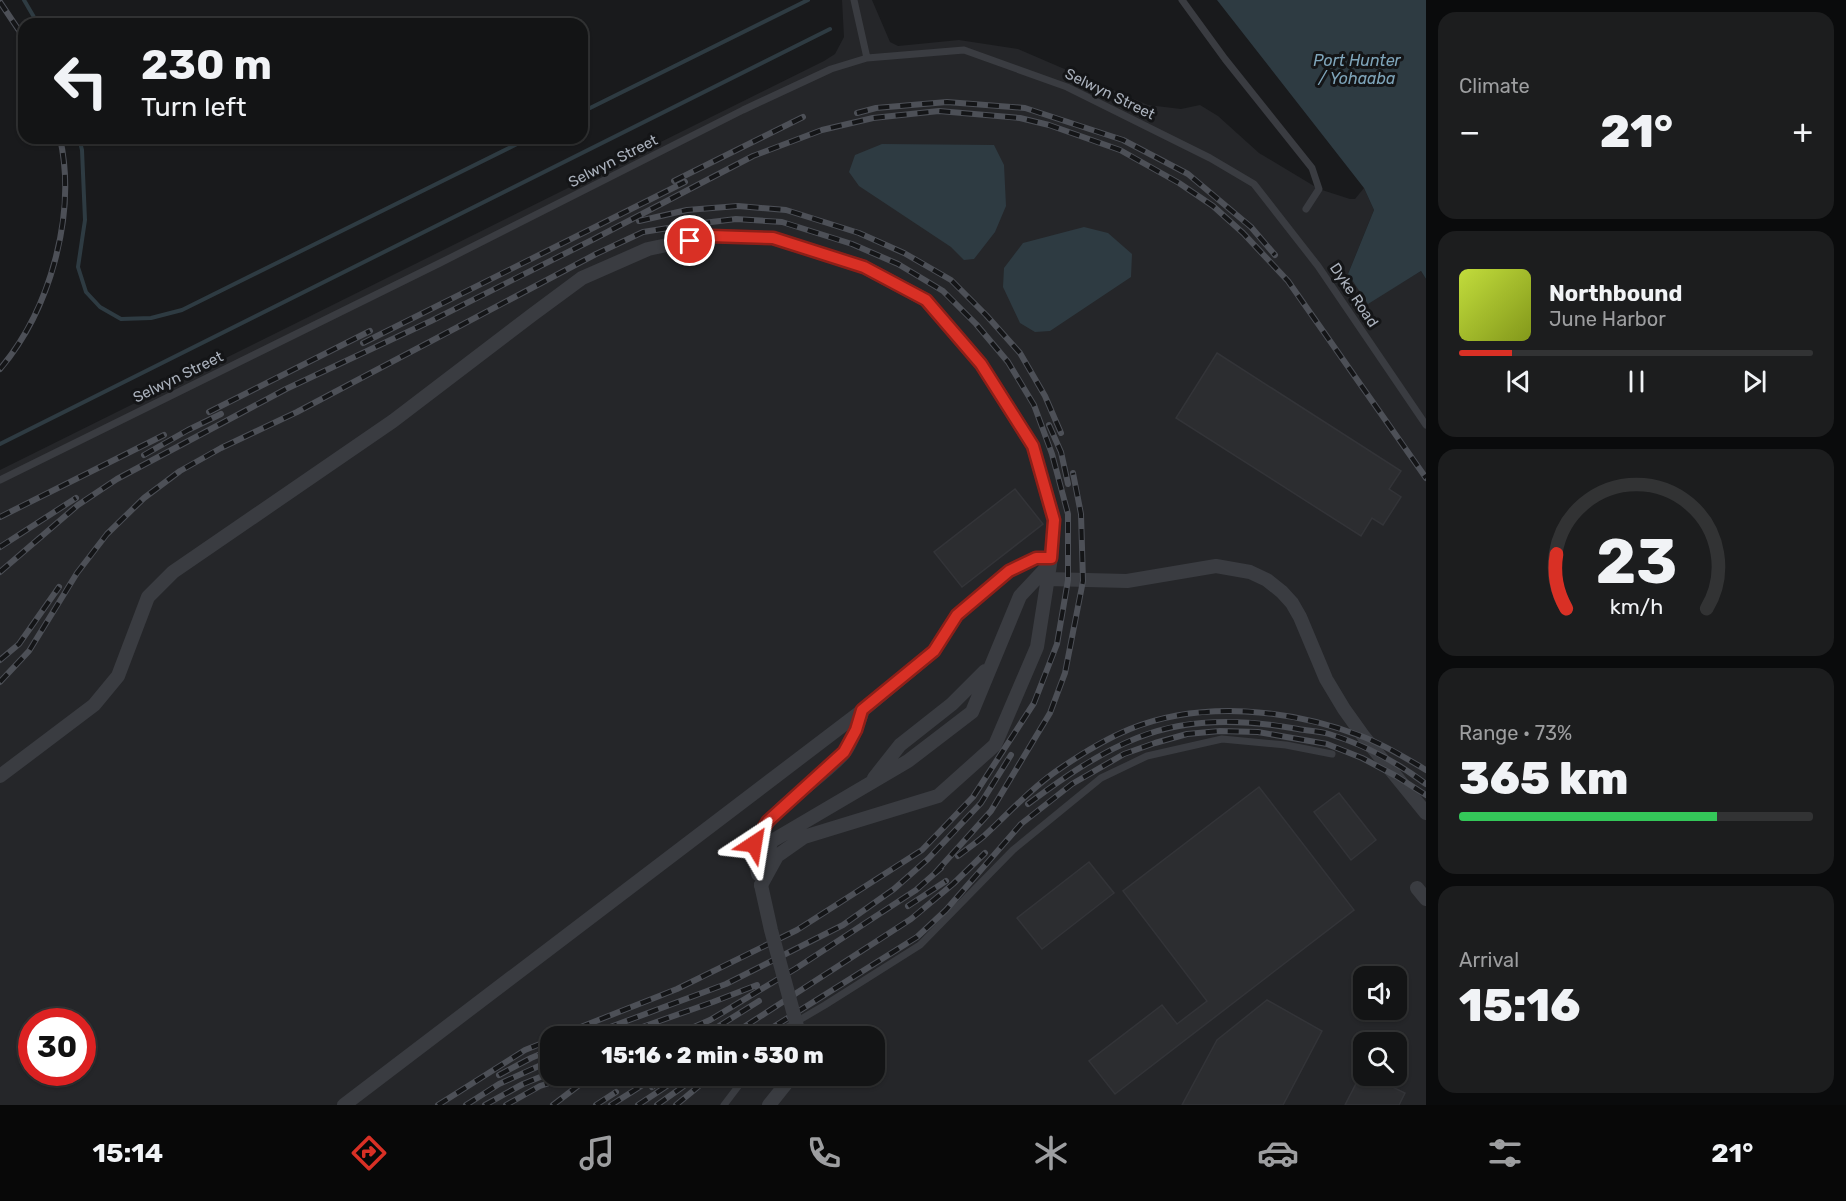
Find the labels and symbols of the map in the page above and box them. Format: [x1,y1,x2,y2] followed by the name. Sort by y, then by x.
[1313,51,1402,88] water label: Port Hunter / Yohaaba
[1062,64,1158,124] street label: Selwyn Street
[565,131,661,191] street label: Selwyn Street
[664,215,715,266] pin
[1326,259,1382,331] street label: Dyke Road
[130,347,226,407] street label: Selwyn Street
[722,812,786,876] position arrow
[18,1008,96,1086] speed limit sign: 30

